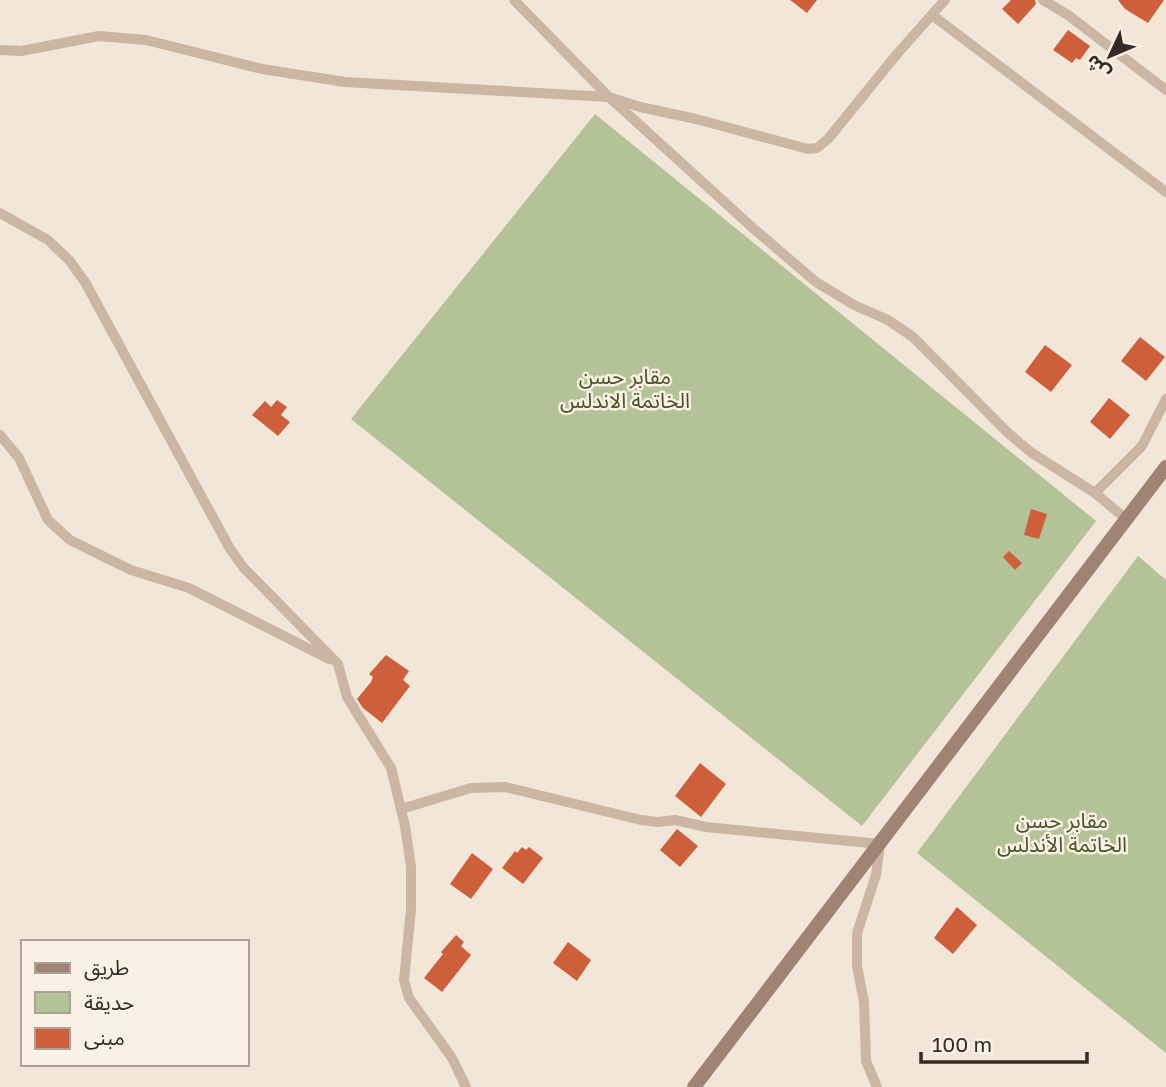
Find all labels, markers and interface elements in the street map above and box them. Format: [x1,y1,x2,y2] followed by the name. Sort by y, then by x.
[1075,21,1145,91] north arrow
[1080,51,1115,86] text: ش
[560,363,690,413] park label: مقابر حسن الخاتمة الاندلس
[997,807,1127,857] park label: مقابر حسن الخاتمة الأندلس
[21,940,248,1066] legend
[84,954,129,981] text: طريق
[84,989,134,1015] text: حديقة
[921,1020,1087,1064] scale bar
[84,1024,125,1050] text: مبنى
[932,1031,992,1057] text: 100 m

